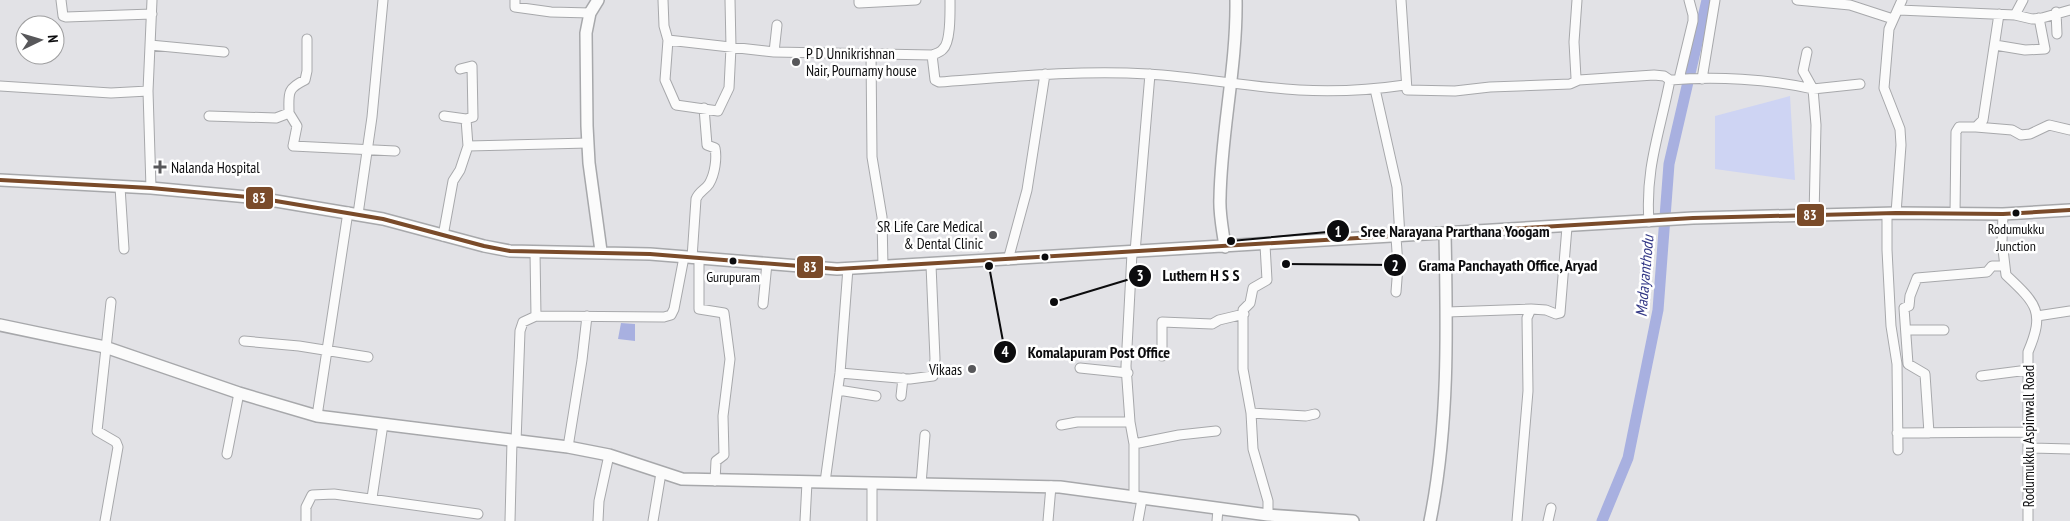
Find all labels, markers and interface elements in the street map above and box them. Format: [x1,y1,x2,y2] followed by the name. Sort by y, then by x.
[15,15,65,65] north arrow
[44,34,62,43] text: N
[806,44,917,80] place label: P D Unnikrishnan Nair, Pournamy house
[790,56,802,68] marker: P D Unnikrishnan Nair, Pournamy house
[171,158,260,177] place label: Nalanda Hospital
[153,160,167,174] marker: Nalanda Hospital
[245,186,274,210] line badge: 83
[252,189,266,207] text: 83
[1796,203,1825,227] line badge: 83
[1803,206,1817,224] text: 83
[2011,208,2021,218] marker: Rodumukku Junction
[1326,216,1560,247] callout: Sree Narayana Prarthana Yoogam
[877,217,984,253] place label: SR Life Care Medical & Dental Clinic
[1988,220,2044,255] place label: Rodumukku Junction
[1360,221,1550,241] text: Sree Narayana Prarthana Yoogam
[1334,222,1342,241] text: 1
[987,229,999,241] marker: SR Life Care Medical & Dental Clinic
[1630,233,1658,318] water label: Madayanthodu
[1382,250,1608,281] callout: Grama Panchayath Office, Aryad
[1040,252,1050,262] unlabelled marker
[796,255,824,279] line badge: 83
[1419,255,1597,275] text: Grama Panchayath Office, Aryad
[728,256,738,266] marker: Gurupuram
[1391,256,1399,275] text: 2
[803,258,817,276] text: 83
[1128,260,1249,291] callout: Luthern H S S
[1163,265,1239,285] text: Luthern H S S
[1136,266,1144,285] text: 3
[706,268,760,286] place label: Gurupuram
[993,337,1180,368] callout: Komalapuram Post Office
[1001,342,1009,361] text: 4
[1028,342,1170,362] text: Komalapuram Post Office
[928,360,962,379] place label: Vikaas
[966,363,978,375] marker: Vikaas
[2019,365,2038,507] street label: Rodumukku Aspinwall Road

